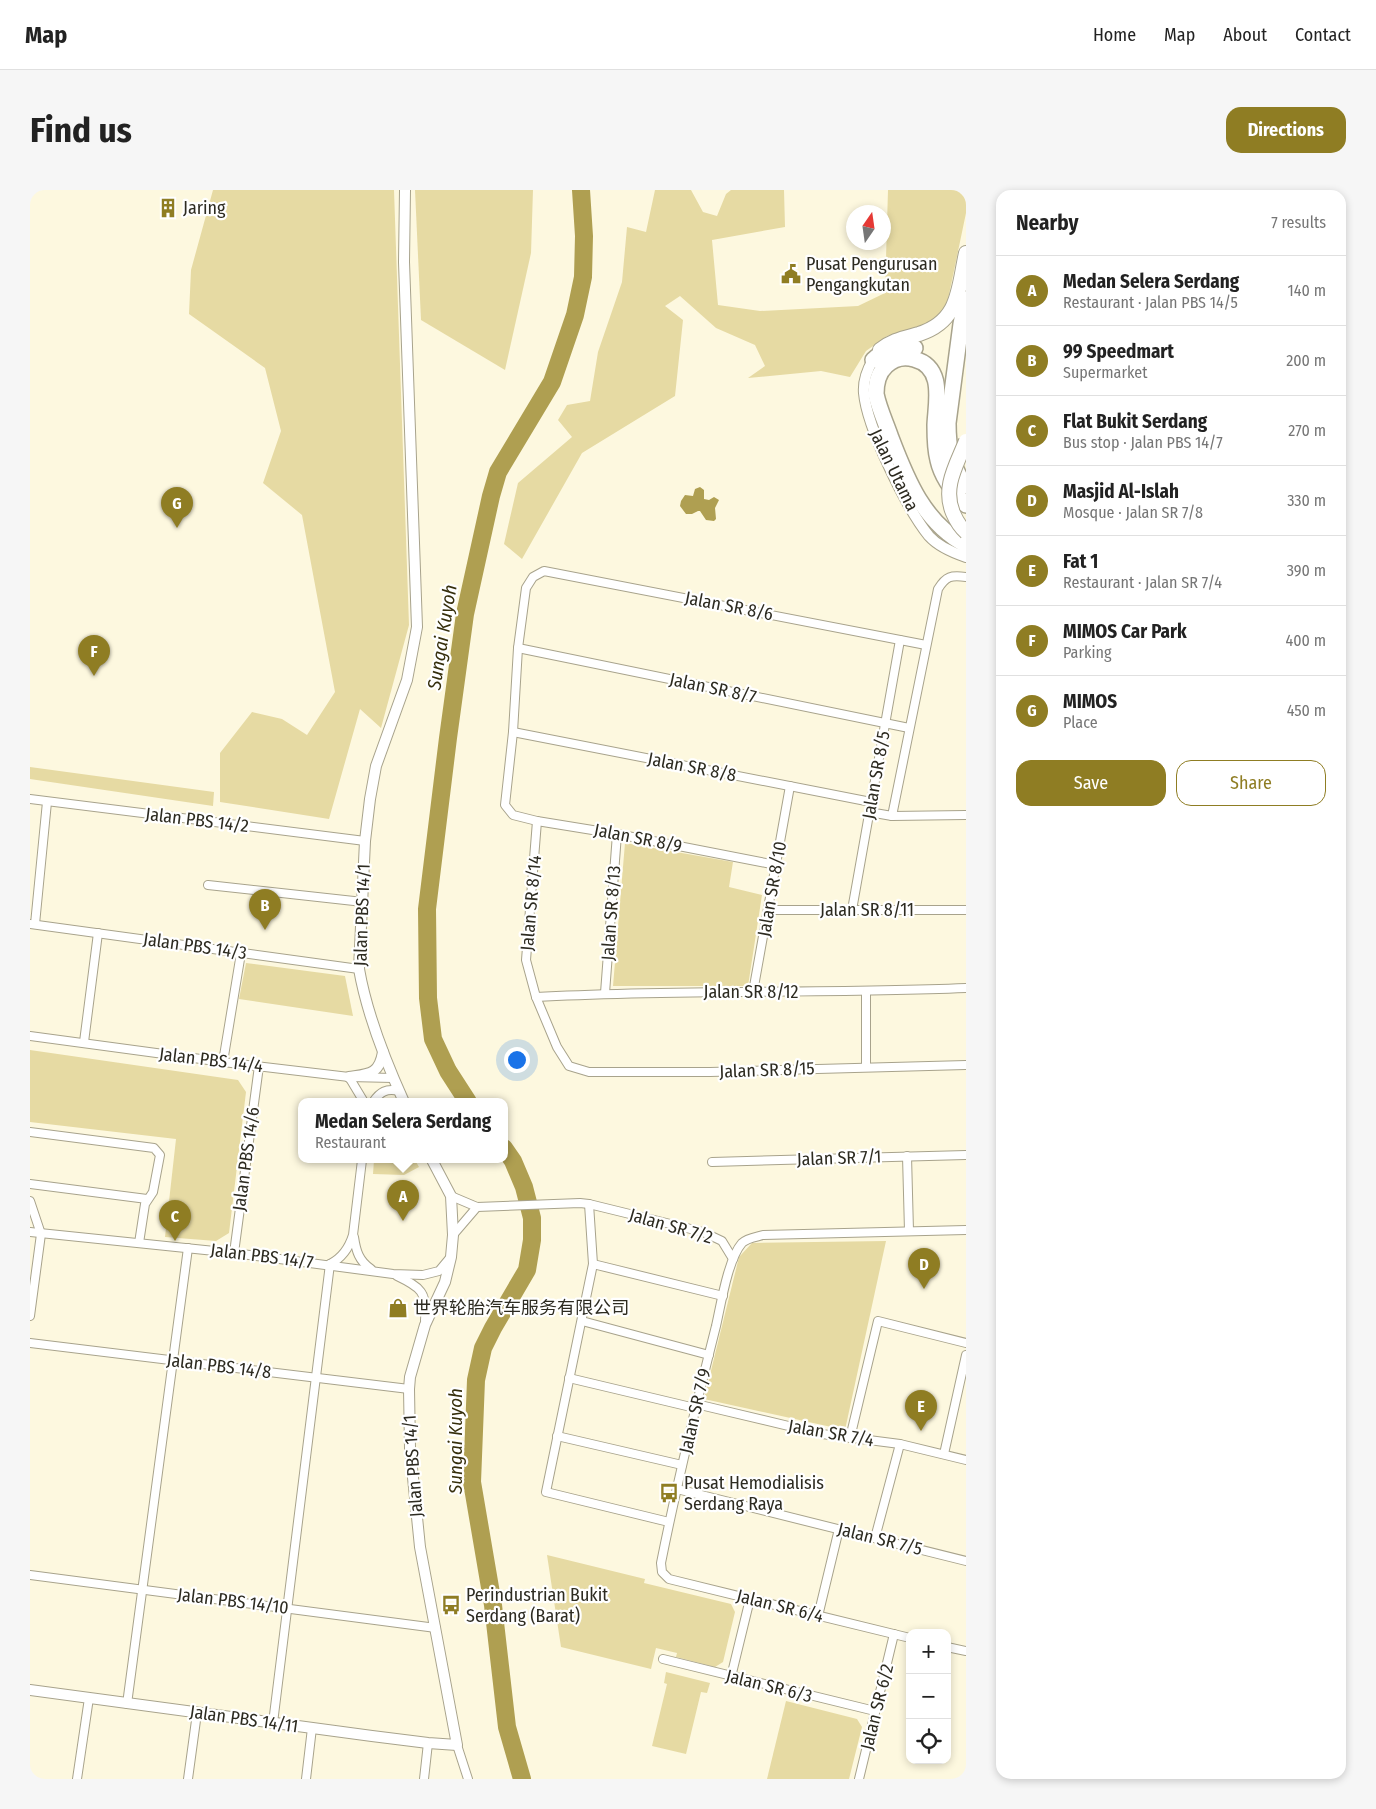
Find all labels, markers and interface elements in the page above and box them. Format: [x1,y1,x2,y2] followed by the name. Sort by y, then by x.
[25,21,67,49] text: Map
[1093,24,1136,46] text: Home
[1164,24,1195,46] text: Map
[1223,24,1267,46] text: About
[1295,24,1351,46] text: Contact
[1226,107,1346,153] button: Directions
[30,109,132,151] text: Find us
[157,197,179,219] building icon: Jaring
[183,197,226,219] place label: Jaring
[846,205,891,250] north arrow
[1016,210,1078,236] text: Nearby
[1271,213,1326,232] text: 7 results
[806,253,937,296] place label: Pusat Pengurusan Pengangkutan
[780,263,802,285] public building icon: Pusat Pengurusan Pengangkutan
[1063,270,1239,293] text: Medan Selera Serdang
[1028,281,1036,300] text: A
[1288,281,1326,300] text: 140 m
[1063,293,1238,312] text: Restaurant · Jalan PBS 14/5
[1063,340,1174,363] text: 99 Speedmart
[1028,351,1036,370] text: B
[1286,351,1326,370] text: 200 m
[1063,363,1147,382] text: Supermarket
[1063,410,1207,433] text: Flat Bukit Serdang
[1028,421,1036,440] text: C
[1288,421,1326,440] text: 270 m
[865,425,923,515] street label: Jalan Utama
[1063,433,1223,452] text: Bus stop · Jalan PBS 14/7
[1063,480,1179,503] text: Masjid Al-Islah
[161,487,193,528] pin: G
[1027,491,1037,510] text: D
[1287,491,1326,510] text: 330 m
[1063,503,1203,522] text: Mosque · Jalan SR 7/8
[1063,550,1098,573] text: Fat 1
[1028,561,1036,580] text: E
[1287,561,1326,580] text: 390 m
[1063,573,1222,592] text: Restaurant · Jalan SR 7/4
[422,583,462,692] water label: Sungai Kuyoh
[683,587,775,625] street label: Jalan SR 8/6
[1063,620,1187,643] text: MIMOS Car Park
[1028,631,1036,650] text: F
[1286,631,1326,650] text: 400 m
[78,635,110,676] pin: F
[1063,643,1111,662] text: Parking
[667,668,759,708] street label: Jalan SR 8/7
[1063,690,1117,713] text: MIMOS
[1027,701,1037,720] text: G
[1287,701,1326,720] text: 450 m
[1063,713,1098,732] text: Place
[857,729,895,821] street label: Jalan SR 8/5
[646,748,738,786] street label: Jalan SR 8/8
[1016,760,1166,806] button: Save
[1176,760,1326,806] button: Share
[144,803,250,837] street label: Jalan PBS 14/2
[592,819,684,857] street label: Jalan SR 8/9
[753,840,791,938] street label: Jalan SR 8/10
[516,854,546,952] street label: Jalan SR 8/14
[349,863,375,967] street label: Jalan PBS 14/1
[597,865,625,961] street label: Jalan SR 8/13
[249,889,281,930] pin: B
[820,899,914,921] street label: Jalan SR 8/11
[142,928,248,964] street label: Jalan PBS 14/3
[703,981,799,1003] street label: Jalan SR 8/12
[158,1043,264,1077] street label: Jalan PBS 14/4
[504,1047,530,1073] your location
[719,1057,815,1083] street label: Jalan SR 8/15
[298,1098,508,1163] popup
[228,1105,264,1213] street label: Jalan PBS 14/6
[315,1110,491,1133] text: Medan Selera Serdang
[315,1133,386,1152] text: Restaurant
[796,1146,882,1170] street label: Jalan SR 7/1
[387,1180,419,1221] pin: A
[159,1200,191,1241] pin: C
[627,1204,715,1248] street label: Jalan SR 7/2
[209,1239,315,1273] street label: Jalan PBS 14/7
[908,1248,940,1289] pin: D
[387,1297,409,1319] shop icon: 世界轮胎汽车服务有限公司
[413,1297,629,1319] place label: 世界轮胎汽车服务有限公司
[165,1349,273,1383] street label: Jalan PBS 14/8
[675,1366,715,1456] street label: Jalan SR 7/9
[444,1388,467,1495] water label: Sungai Kuyoh
[905,1390,937,1431] pin: E
[398,1414,428,1518] street label: Jalan PBS 14/1
[786,1415,876,1451] street label: Jalan SR 7/4
[684,1472,824,1515] place label: Pusat Hemodialisis Serdang Raya
[658,1482,680,1504] bus stop icon: Pusat Hemodialisis Serdang Raya
[835,1518,925,1560] street label: Jalan SR 7/5
[176,1583,290,1619] street label: Jalan PBS 14/10
[466,1584,608,1627] place label: Perindustrian Bukit Serdang (Barat)
[734,1585,826,1627] street label: Jalan SR 6/4
[440,1594,462,1616] bus stop icon: Perindustrian Bukit Serdang (Barat)
[906,1629,951,1764] map controls
[906,1629,951,1674] button: +
[856,1662,898,1752] street label: Jalan SR 6/2
[724,1665,814,1707] street label: Jalan SR 6/3
[906,1674,951,1719] button: −
[188,1700,300,1738] street label: Jalan PBS 14/11
[906,1719,951,1764] button: locate

